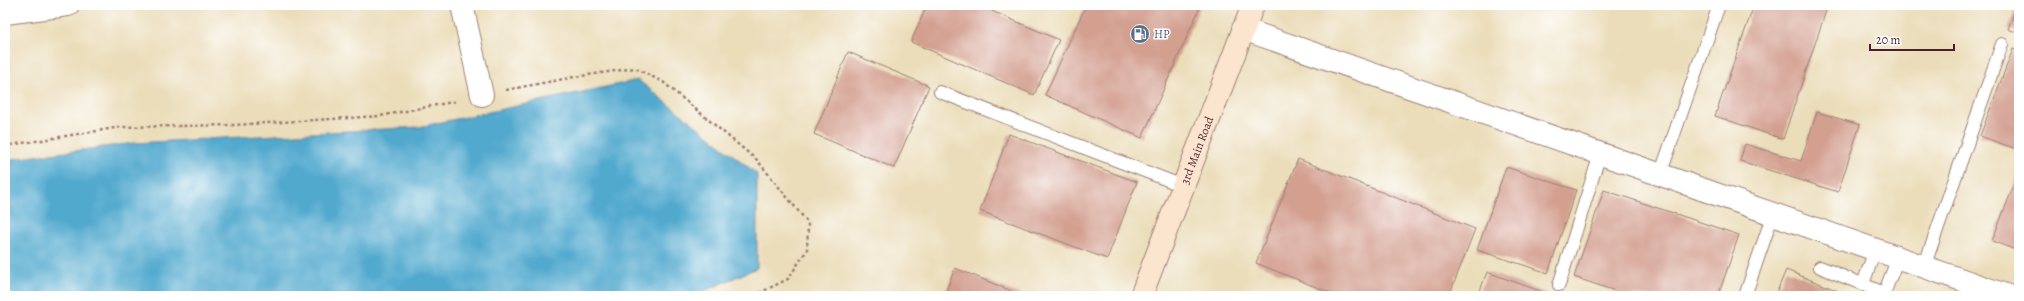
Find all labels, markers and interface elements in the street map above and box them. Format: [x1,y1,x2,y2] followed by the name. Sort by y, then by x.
[1129,23,1151,45] fuel station icon: HP
[1154,26,1170,42] place label: HP
[1870,26,1954,52] scale bar
[1876,32,1900,48] text: 20 m
[1177,114,1218,187] street label: 3rd Main Road

